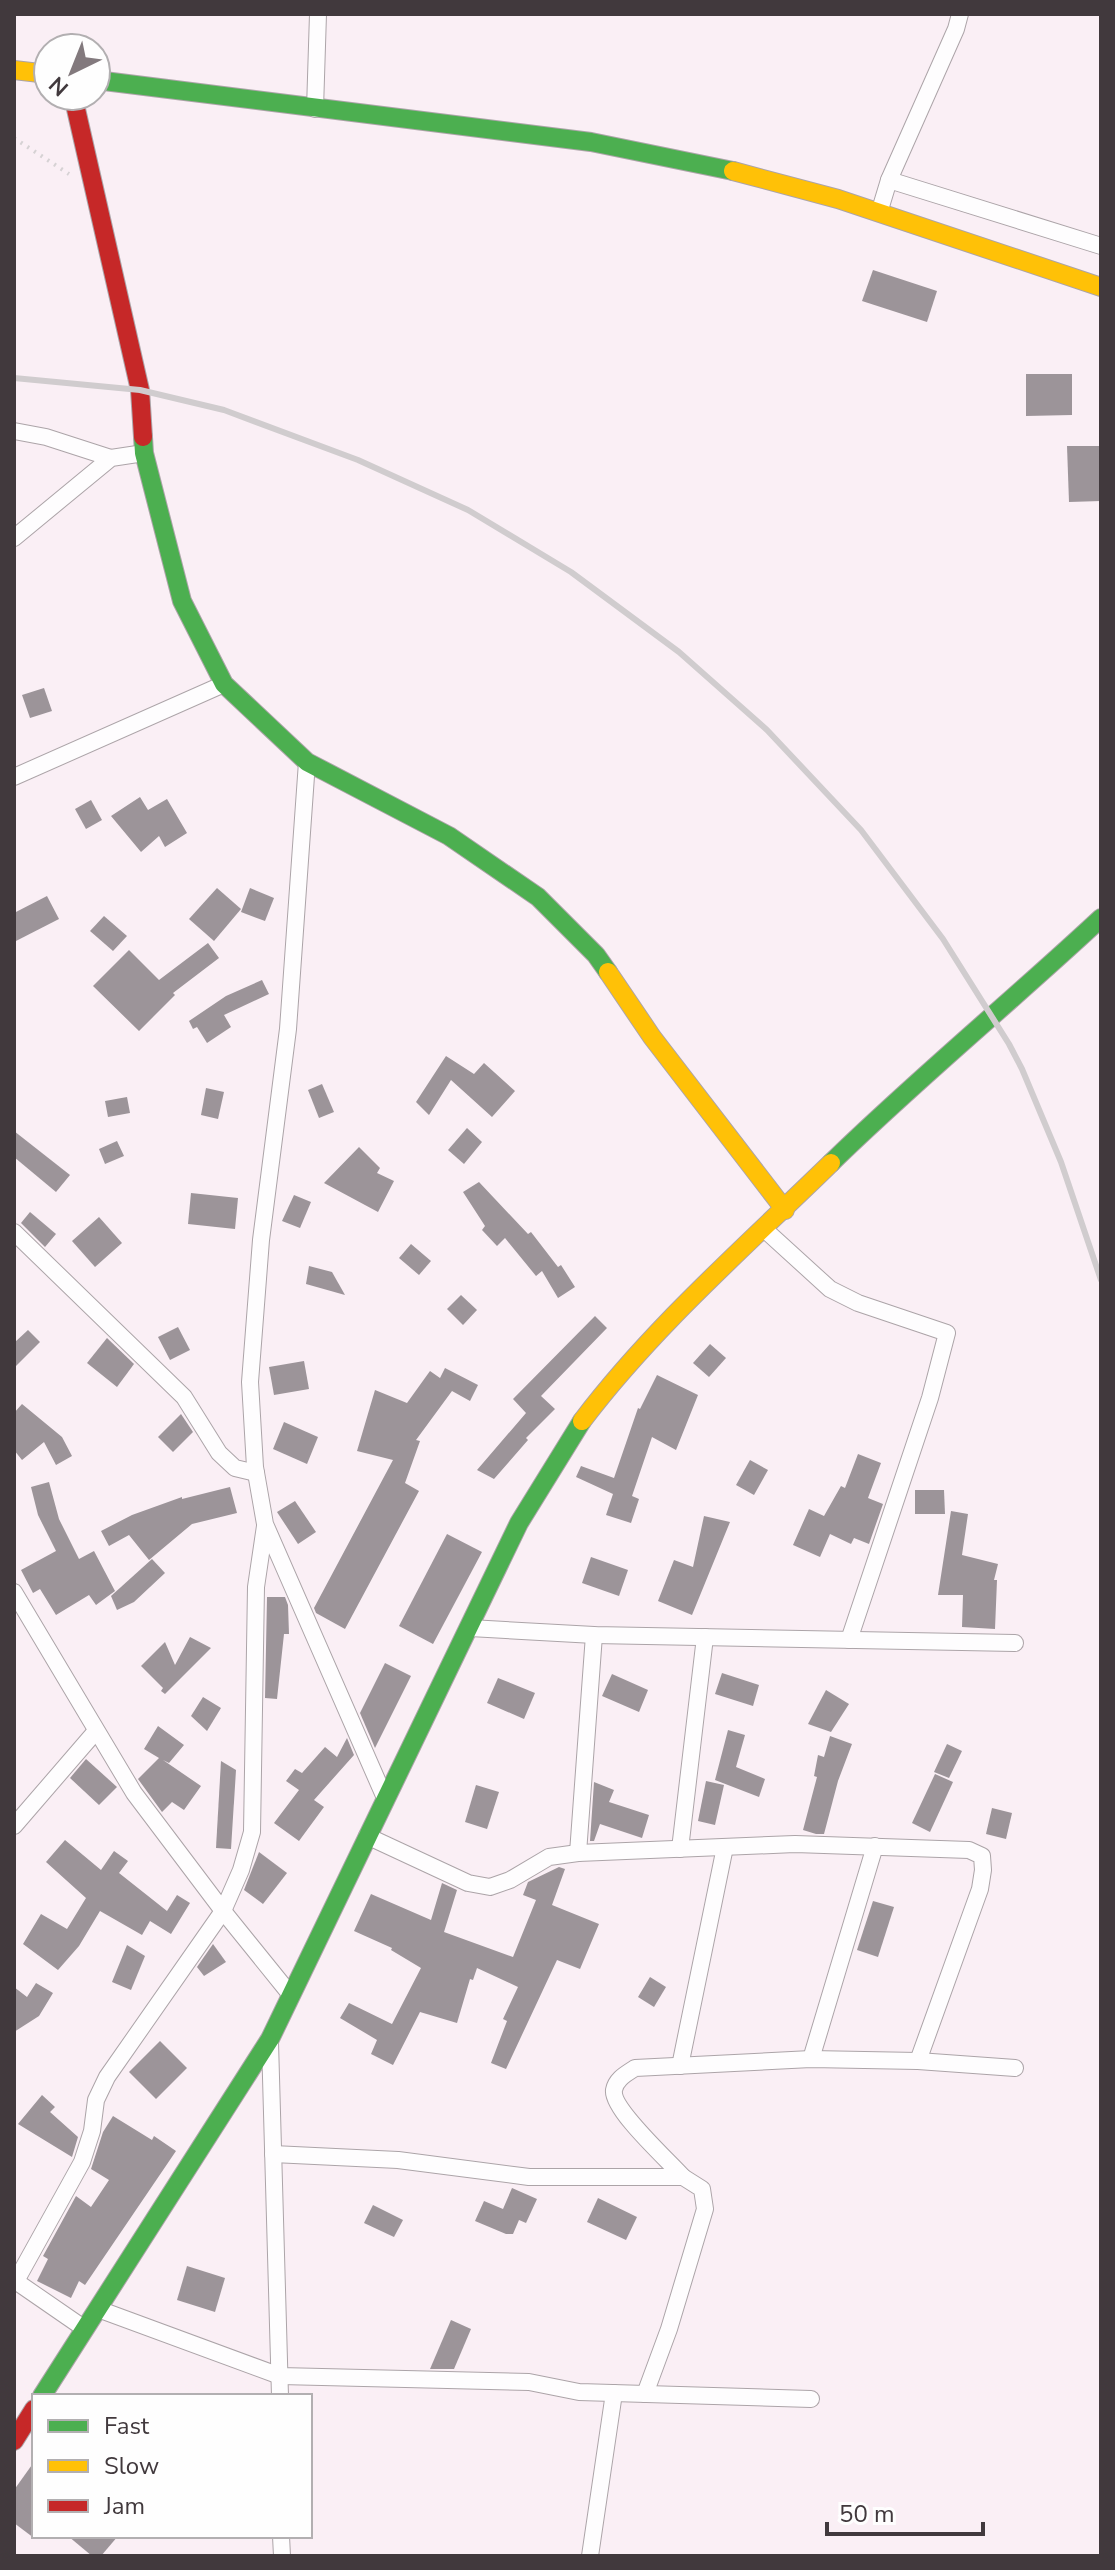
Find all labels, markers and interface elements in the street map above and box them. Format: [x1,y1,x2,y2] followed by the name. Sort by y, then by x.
[32,32,112,112] north arrow
[43,69,75,102] text: N
[32,2394,312,2538] legend
[104,2410,150,2442] text: Fast
[104,2450,159,2482] text: Slow
[827,2486,983,2536] scale bar
[103,2490,145,2522] text: Jam
[839,2498,895,2530] text: 50 m

